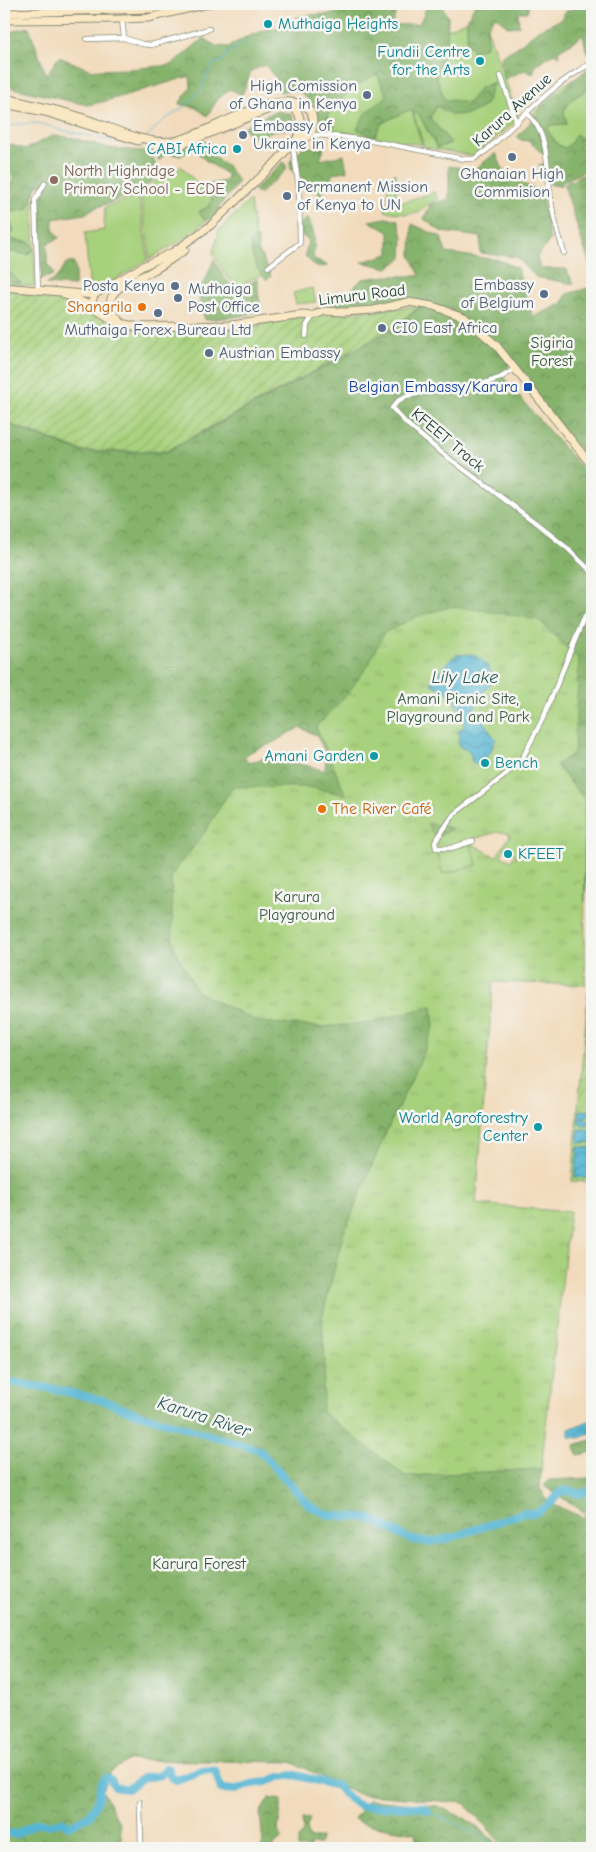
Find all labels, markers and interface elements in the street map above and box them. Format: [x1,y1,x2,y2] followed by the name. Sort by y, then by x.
[278,15,399,33] place label: Muthaiga Heights
[262,18,274,30] marker: Muthaiga Heights
[377,43,470,79] place label: Fundii Centre for the Arts
[474,55,486,67] marker: Fundii Centre for the Arts
[469,70,555,150] street label: Karura Avenue
[229,77,357,113] place label: High Comission of Ghana in Kenya
[361,89,373,101] marker: High Comission of Ghana in Kenya
[253,117,371,153] place label: Embassy of Ukraine in Kenya
[237,129,249,141] marker: Embassy of Ukraine in Kenya
[147,140,227,158] place label: CABI Africa
[231,143,243,155] marker: CABI Africa
[506,151,518,163] marker: Ghanaian High Commision
[64,162,225,198] place label: North Highridge Primary School - ECDE
[460,165,564,201] place label: Ghanaian High Commision
[48,174,60,186] marker: North Highridge Primary School - ECDE
[297,178,428,214] place label: Permanent Mission of Kenya to UN
[281,190,293,202] marker: Permanent Mission of Kenya to UN
[461,276,535,312] place label: Embassy of Belgium
[83,277,165,295] place label: Posta Kenya
[169,280,181,292] marker: Posta Kenya
[188,280,260,316] place label: Muthaiga Post Office
[317,281,407,309] street label: Limuru Road
[538,288,550,300] marker: Embassy of Belgium
[172,292,184,304] marker: Muthaiga Post Office
[67,298,132,316] place label: Shangrila
[136,301,148,313] marker: Shangrila
[152,307,164,319] marker: Muthaiga Forex Bureau Ltd
[392,319,497,337] place label: CIO East Africa
[65,321,252,339] place label: Muthaiga Forex Bureau Ltd
[376,322,388,334] marker: CIO East Africa
[531,334,573,370] park label: Sigiria Forest
[219,344,341,362] place label: Austrian Embassy
[203,347,215,359] marker: Austrian Embassy
[349,378,518,396] place label: Belgian Embassy/Karura
[522,381,534,393] marker: Belgian Embassy/Karura
[408,404,488,476] street label: KFEET Track
[432,667,498,688] water label: Lily Lake
[386,690,530,726] park label: Amani Picnic Site, Playground and Park
[264,747,364,765] place label: Amani Garden
[368,750,380,762] marker: Amani Garden
[495,754,538,772] place label: Bench
[479,757,491,769] marker: Bench
[332,800,432,818] place label: The River Café
[316,803,328,815] marker: The River Café
[518,845,564,863] place label: KFEET
[502,848,514,860] marker: KFEET
[259,888,335,924] park label: Karura Playground
[399,1109,529,1145] place label: World Agroforestry Center
[532,1121,544,1133] marker: World Agroforestry Center
[155,1392,254,1442] water label: Karura River
[152,1555,246,1573] park label: Karura Forest

